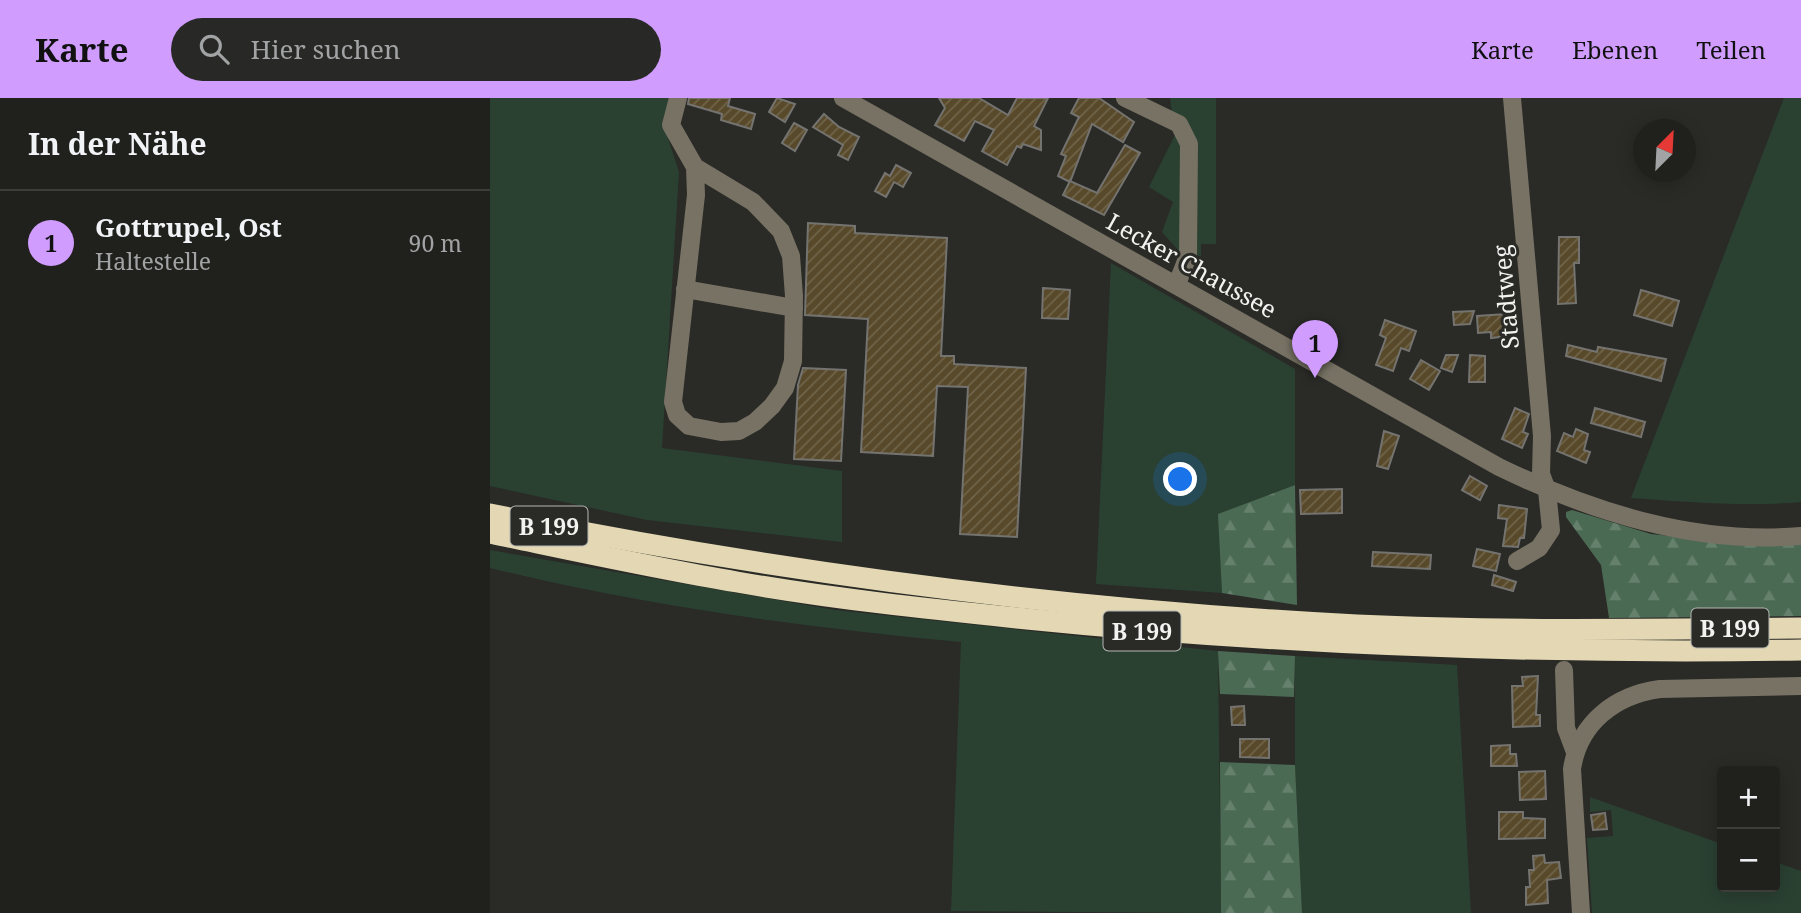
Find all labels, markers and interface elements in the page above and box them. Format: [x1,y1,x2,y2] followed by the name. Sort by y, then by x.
[171,18,661,81] search box
[35,27,129,72] text: Karte
[195,30,233,68] icon: search
[251,31,401,67] text: Hier suchen
[1471,33,1534,66] text: Karte
[1572,33,1658,66] text: Ebenen
[1696,33,1766,66] text: Teilen
[1633,119,1696,182] north arrow
[28,123,207,164] text: In der Nähe
[1101,205,1283,325] street label: Lecker Chaussee
[95,209,282,245] text: Gottrupel, Ost
[45,227,58,259] text: 1
[409,227,462,259] text: 90 m
[1484,243,1526,351] street label: Stadtweg
[95,245,211,277] text: Haltestelle
[1292,320,1338,378] pin: 1
[1163,462,1197,496] your location
[510,506,588,546] road number: B 199
[1692,608,1768,648] road number: B 199
[1104,611,1180,650] road number: B 199
[1717,766,1780,892] map controls
[1717,766,1780,829] button: +
[1717,829,1780,892] button: −

